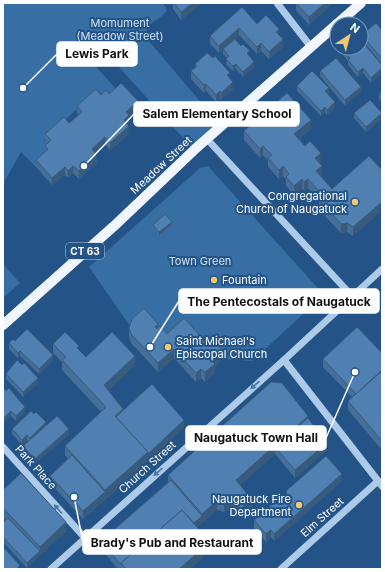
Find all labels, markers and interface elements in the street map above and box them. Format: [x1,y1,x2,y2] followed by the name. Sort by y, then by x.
[77,16,163,43] park label: Momument (Meadow Street)
[329,16,369,56] north arrow
[347,20,362,36] text: N
[57,42,137,66] callout: Lewis Park
[65,46,129,61] text: Lewis Park
[134,102,299,126] callout: Salem Elementary School
[142,106,292,121] text: Salem Elementary School
[127,133,195,197] street label: Meadow Street
[236,189,347,216] place label: Congregational Church of Naugatuck
[350,197,360,207] marker: Congregational Church of Naugatuck
[66,243,104,259] road number: CT 63
[169,254,231,268] park label: Town Green
[222,273,267,287] place label: Fountain
[209,275,219,285] marker: Fountain
[179,289,379,313] callout: The Pentecostals of Naugatuck
[187,294,371,309] text: The Pentecostals of Naugatuck
[176,334,267,361] place label: Saint Michael's Episcopal Church
[163,342,173,352] marker: Saint Michael's Episcopal Church
[250,381,260,390] one-way arrow
[186,426,326,450] callout: Naugatuck Town Hall
[194,430,318,445] text: Naugatuck Town Hall
[116,437,179,496] street label: Church Street
[12,442,60,492] street label: Park Place
[153,467,163,476] one-way arrow
[212,492,291,519] place label: Naugatuck Fire Department
[298,494,347,540] street label: Elm Street
[294,500,304,510] marker: Naugatuck Fire Department
[54,504,63,514] one-way arrow
[83,530,261,554] callout: Brady's Pub and Restaurant
[91,535,254,550] text: Brady's Pub and Restaurant

